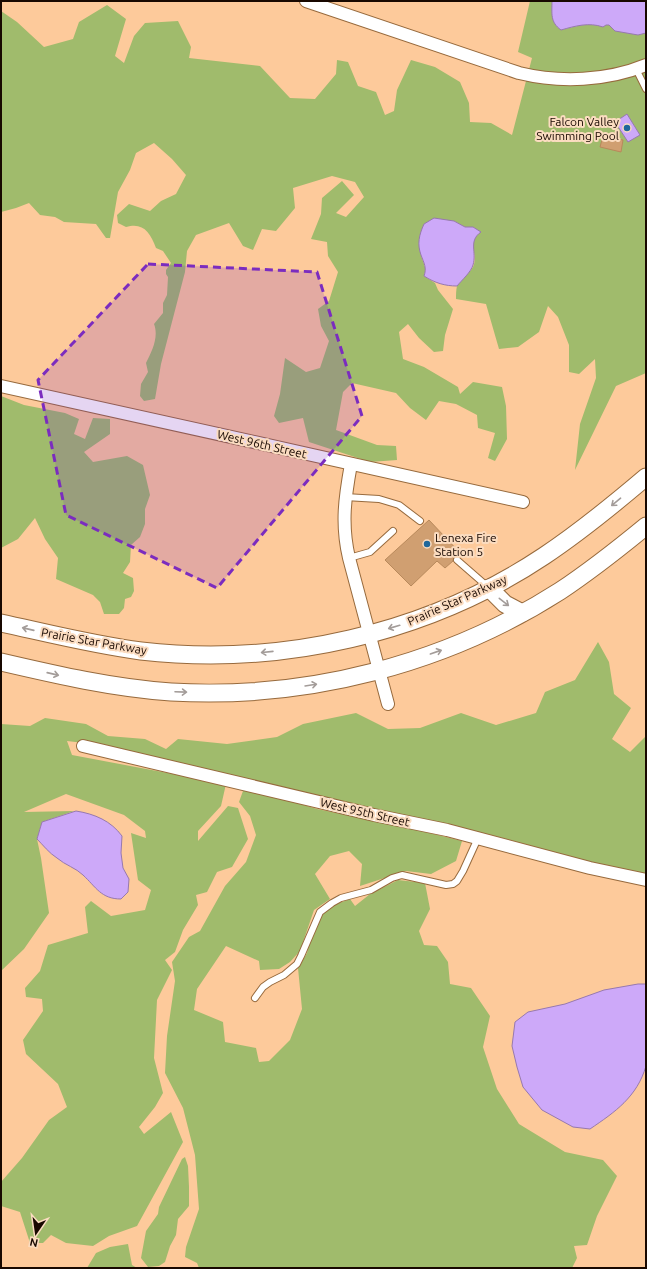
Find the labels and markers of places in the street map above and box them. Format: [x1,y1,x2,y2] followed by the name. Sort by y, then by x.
[536,115,619,142] place label: Falcon Valley Swimming Pool
[622,123,632,133] marker: Falcon Valley Swimming Pool
[435,531,497,558] place label: Lenexa Fire Station 5
[422,539,432,549] marker: Lenexa Fire Station 5

